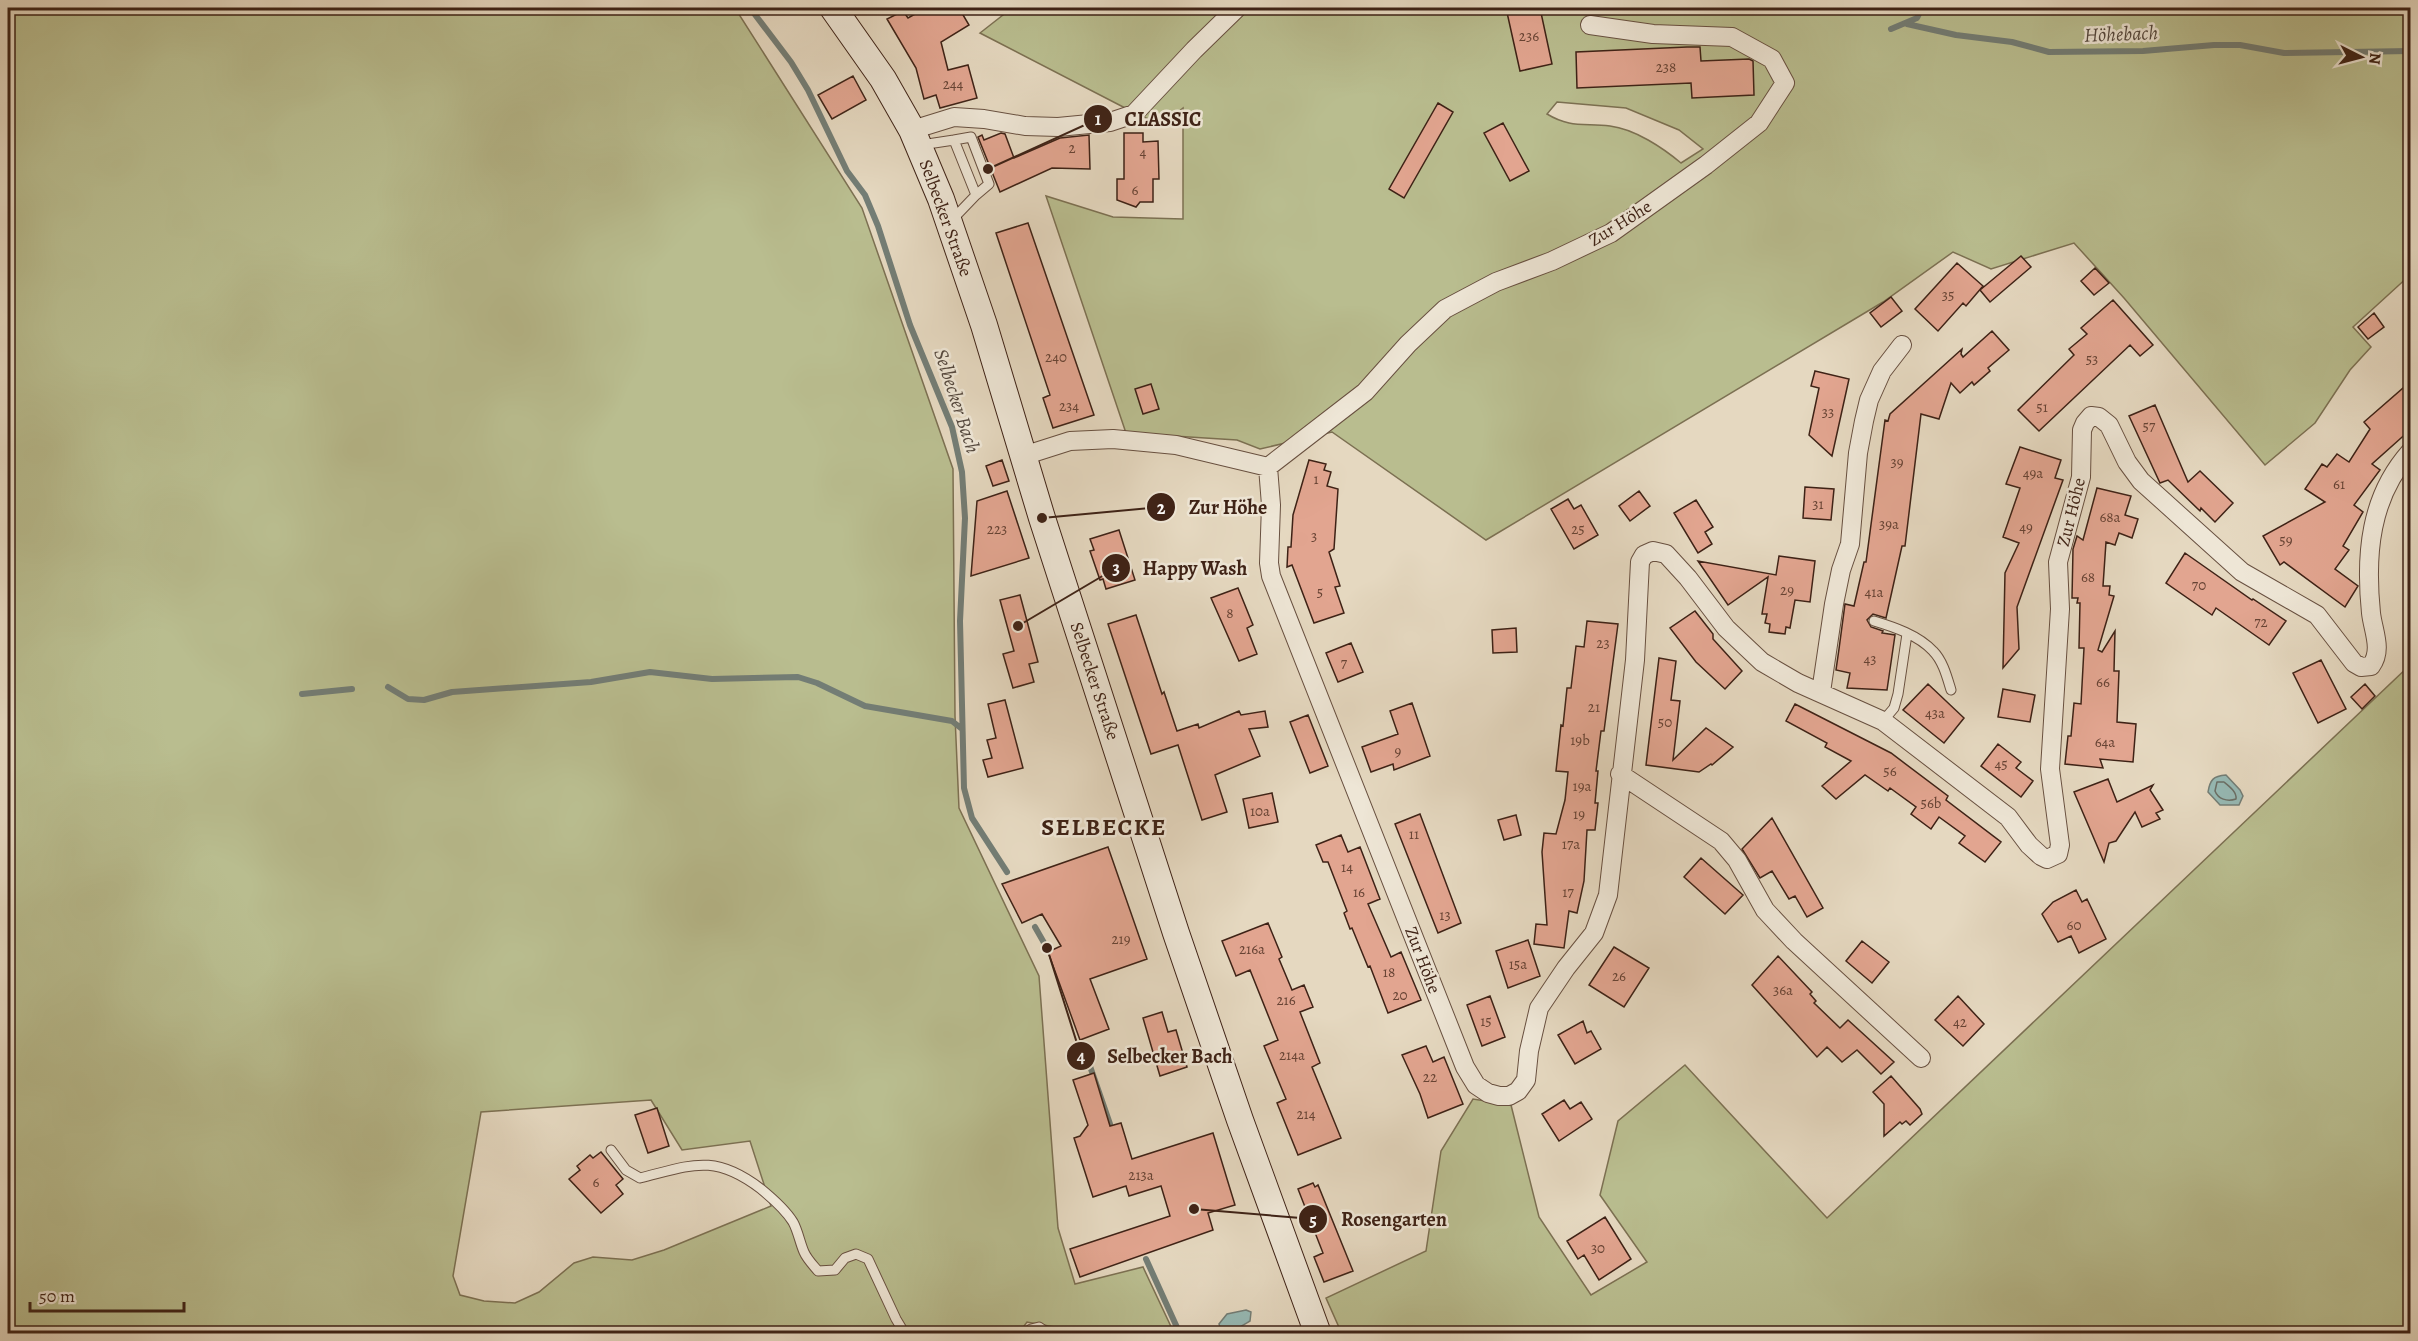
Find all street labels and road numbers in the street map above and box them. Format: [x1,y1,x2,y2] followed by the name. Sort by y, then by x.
[914,156,978,280] street label: Selbecker Straße
[1584,194,1656,252] street label: Zur Höhe
[2051,475,2091,549] street label: Zur Höhe
[1065,619,1125,743] street label: Selbecker Straße
[1399,923,1447,997] street label: Zur Höhe

